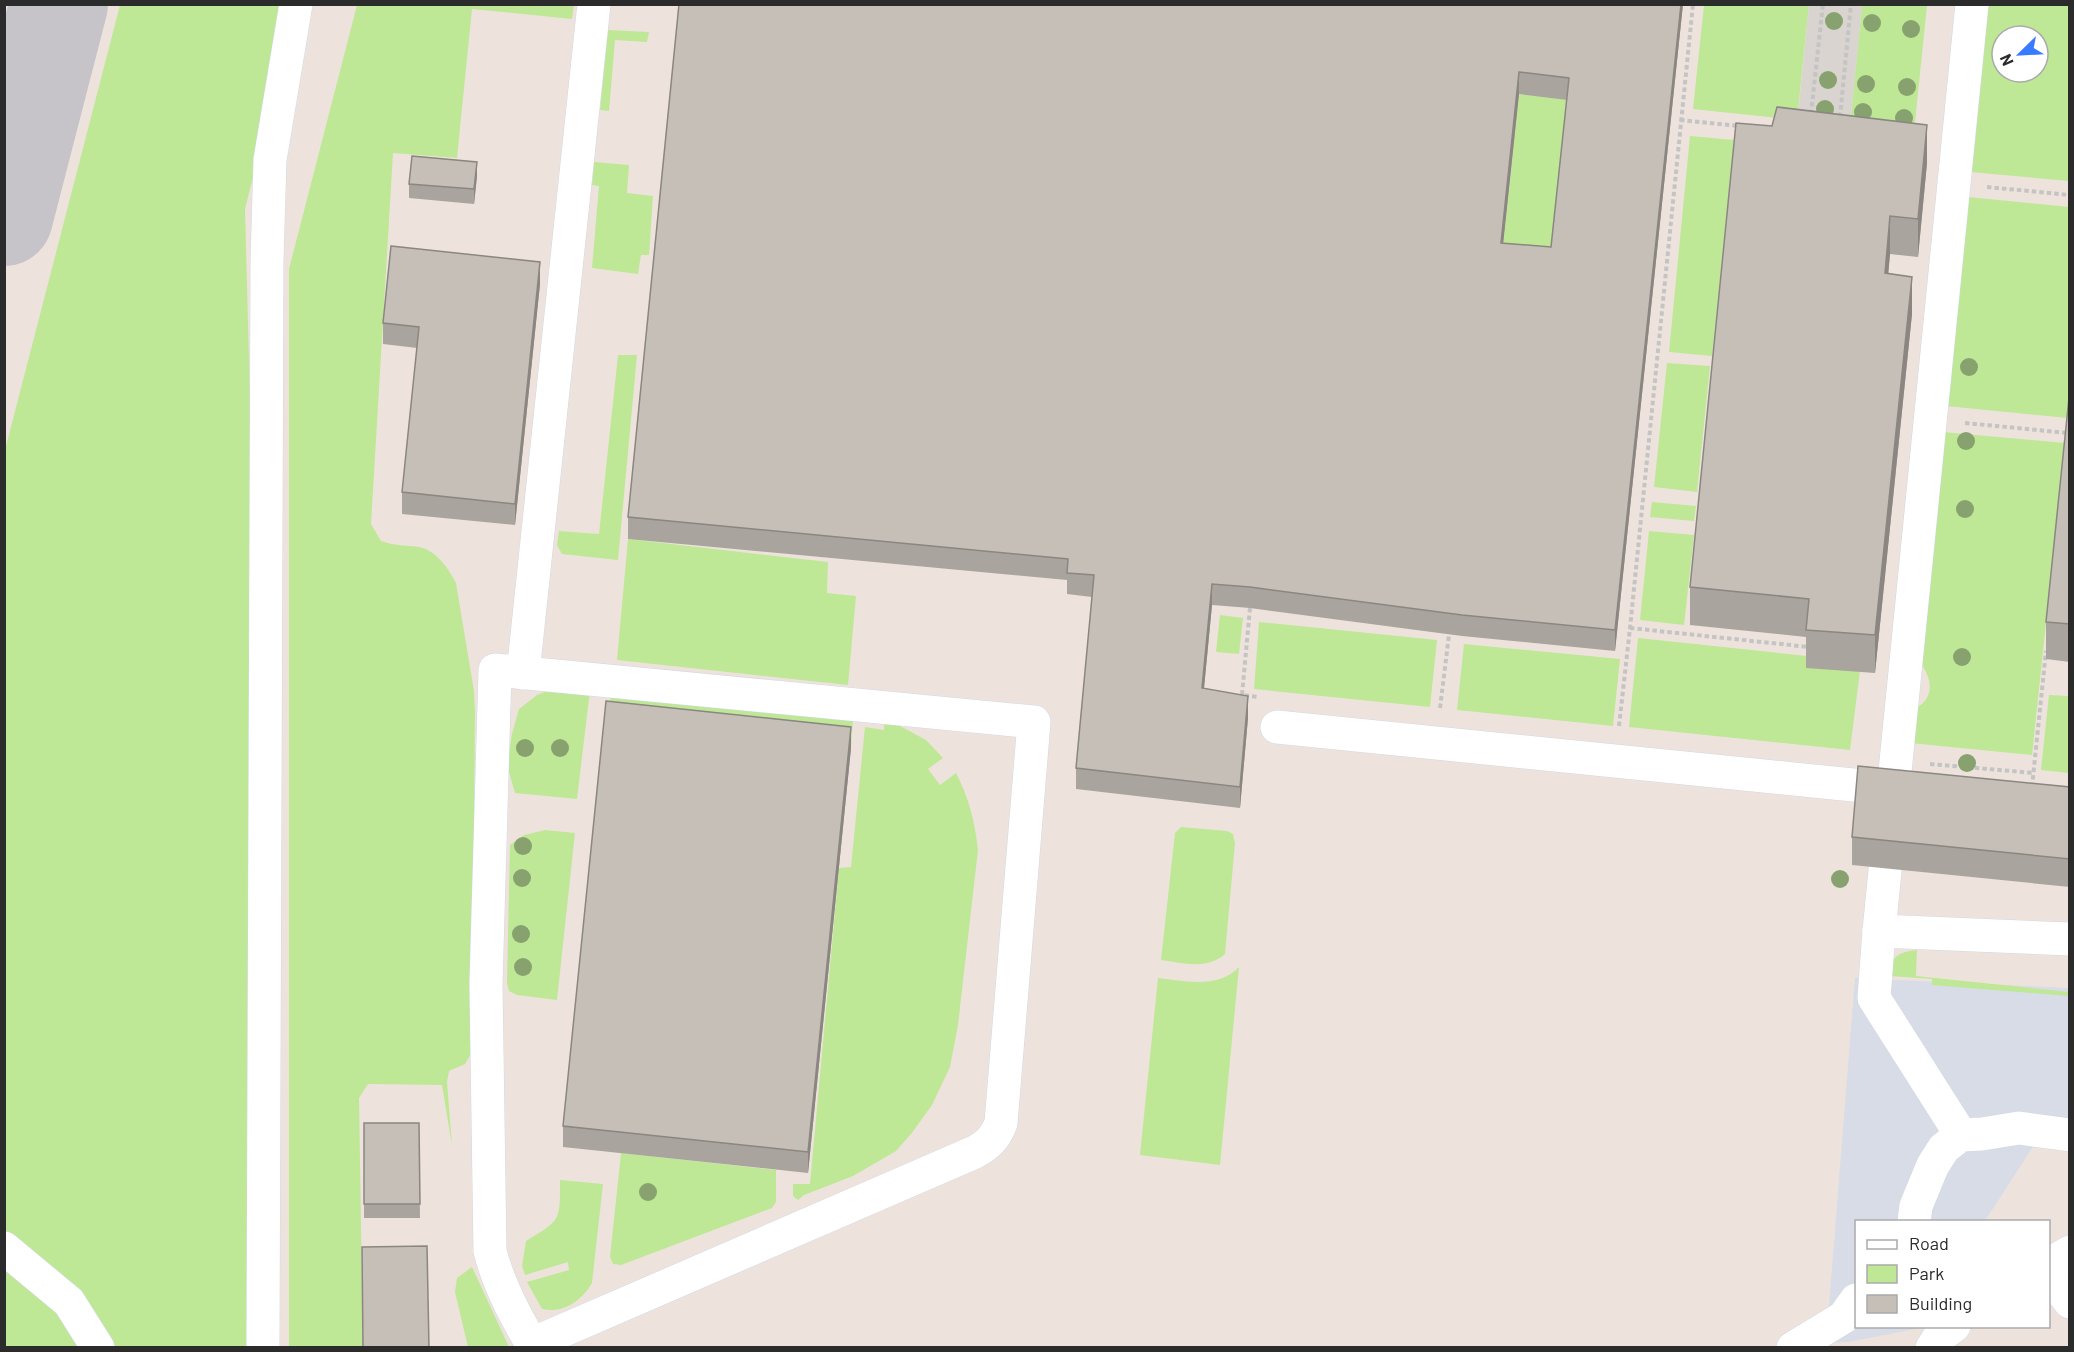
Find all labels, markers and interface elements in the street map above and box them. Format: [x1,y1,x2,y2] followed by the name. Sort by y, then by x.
[1990,24,2050,84] north arrow
[1995,52,2017,69] text: N
[1855,1220,2050,1328] legend
[1909,1232,1949,1254] text: Road
[1909,1262,1944,1284] text: Park
[1909,1292,1972,1314] text: Building

